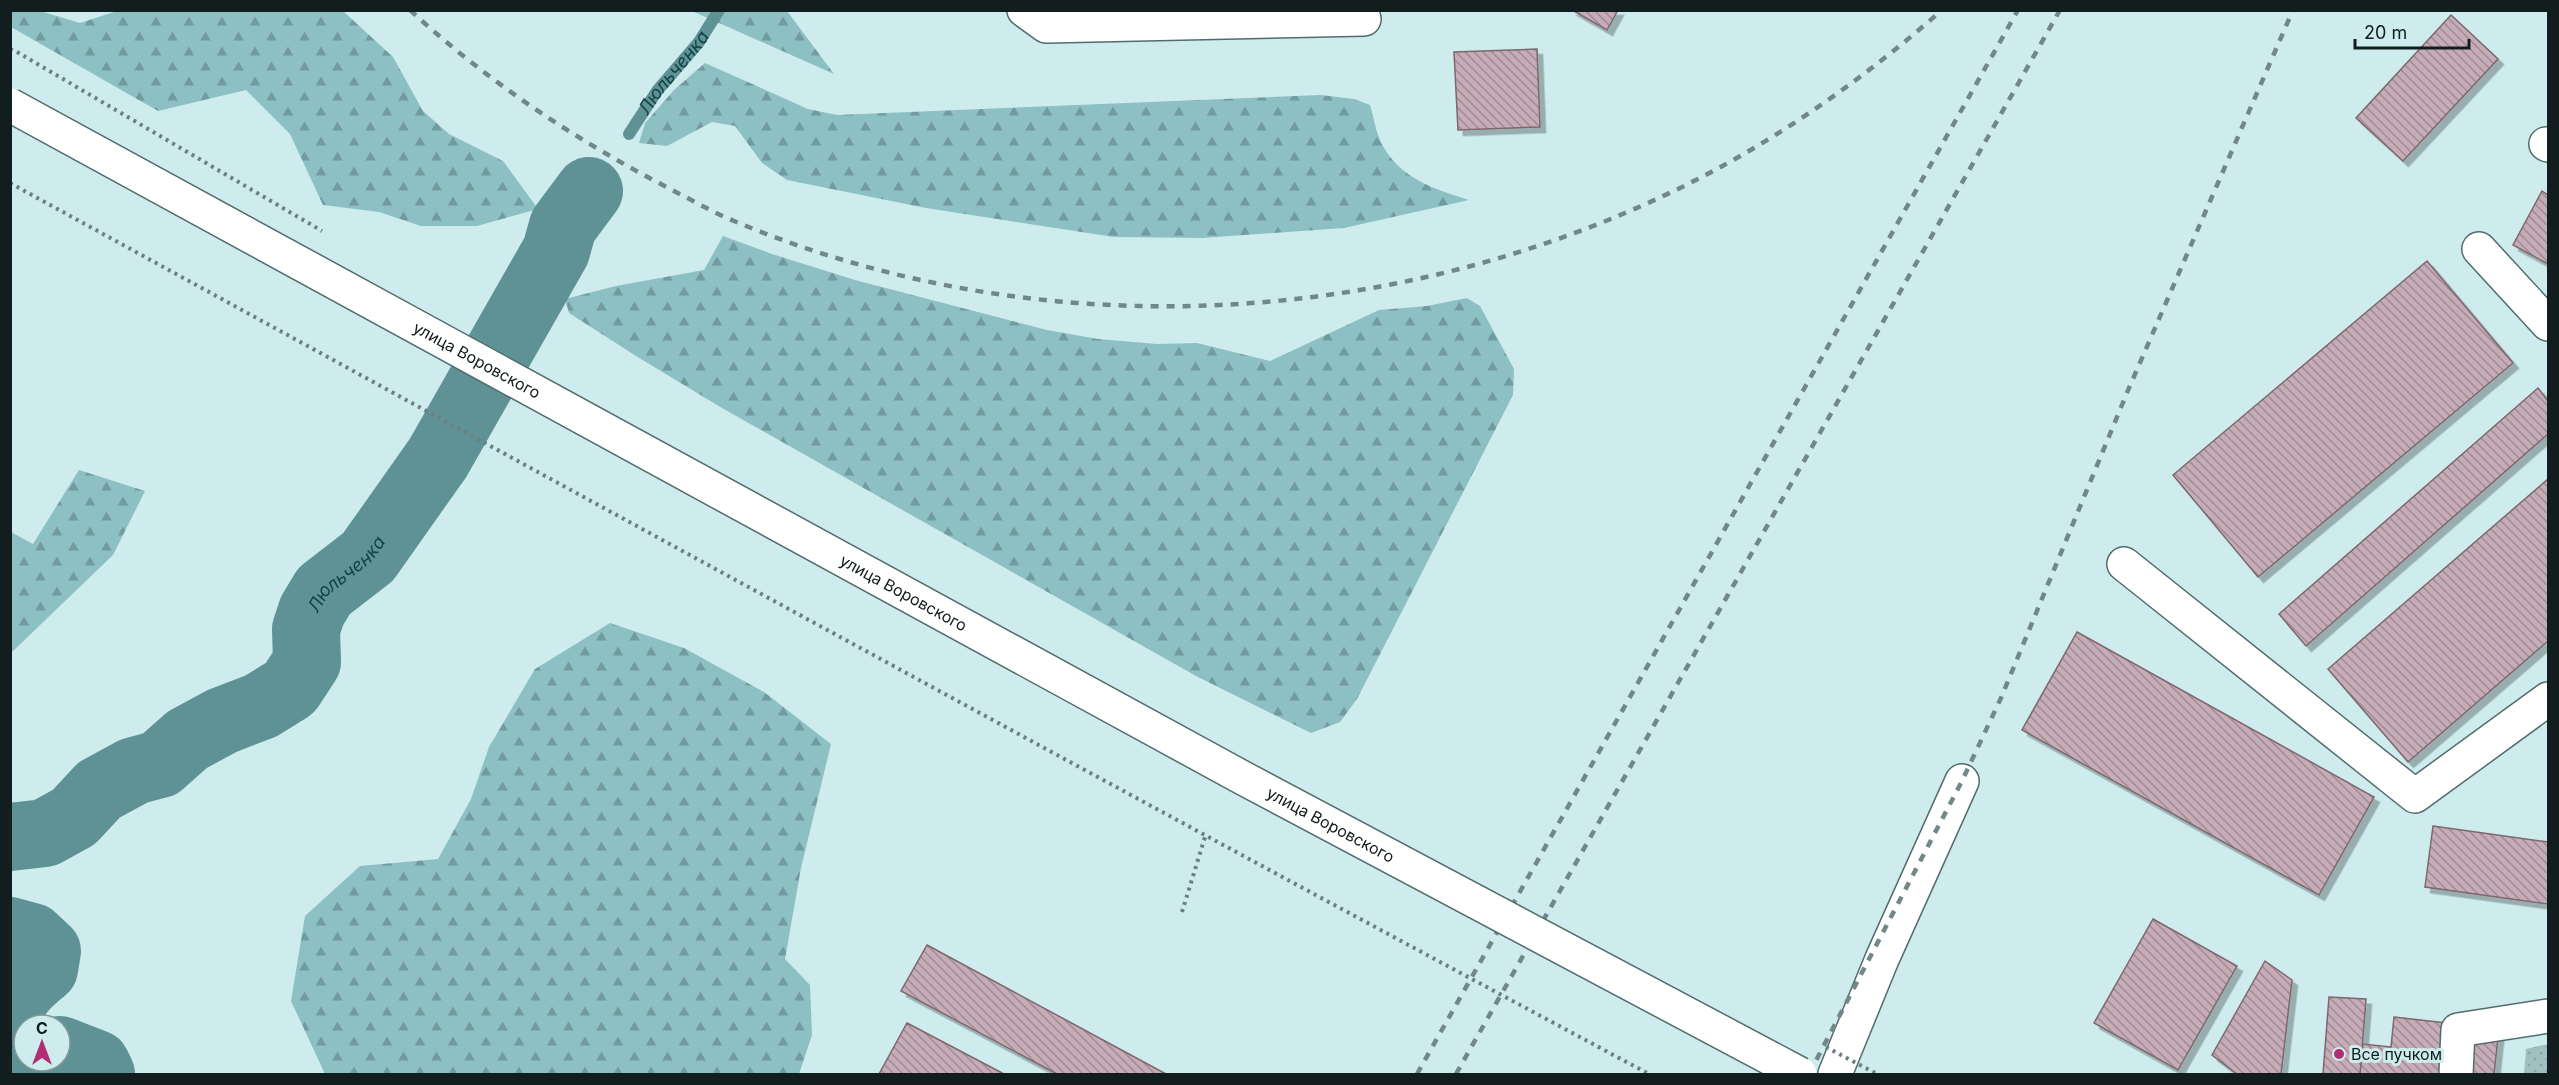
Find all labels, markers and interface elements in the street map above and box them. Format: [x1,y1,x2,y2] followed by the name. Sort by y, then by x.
[2355,12,2469,50] scale bar
[2364,22,2407,43] text: 20 m
[634,27,713,118] water label: Люльченка
[410,317,544,403] street label: улица Воровского
[303,532,389,616] water label: Люльченка
[837,550,971,635] street label: улица Воровского
[1263,782,1398,867] street label: улица Воровского
[12,1013,72,1073] north arrow
[36,1018,48,1038] text: С
[2351,1044,2442,1064] place label: Все пучком
[2332,1047,2346,1061] marker: Все пучком

